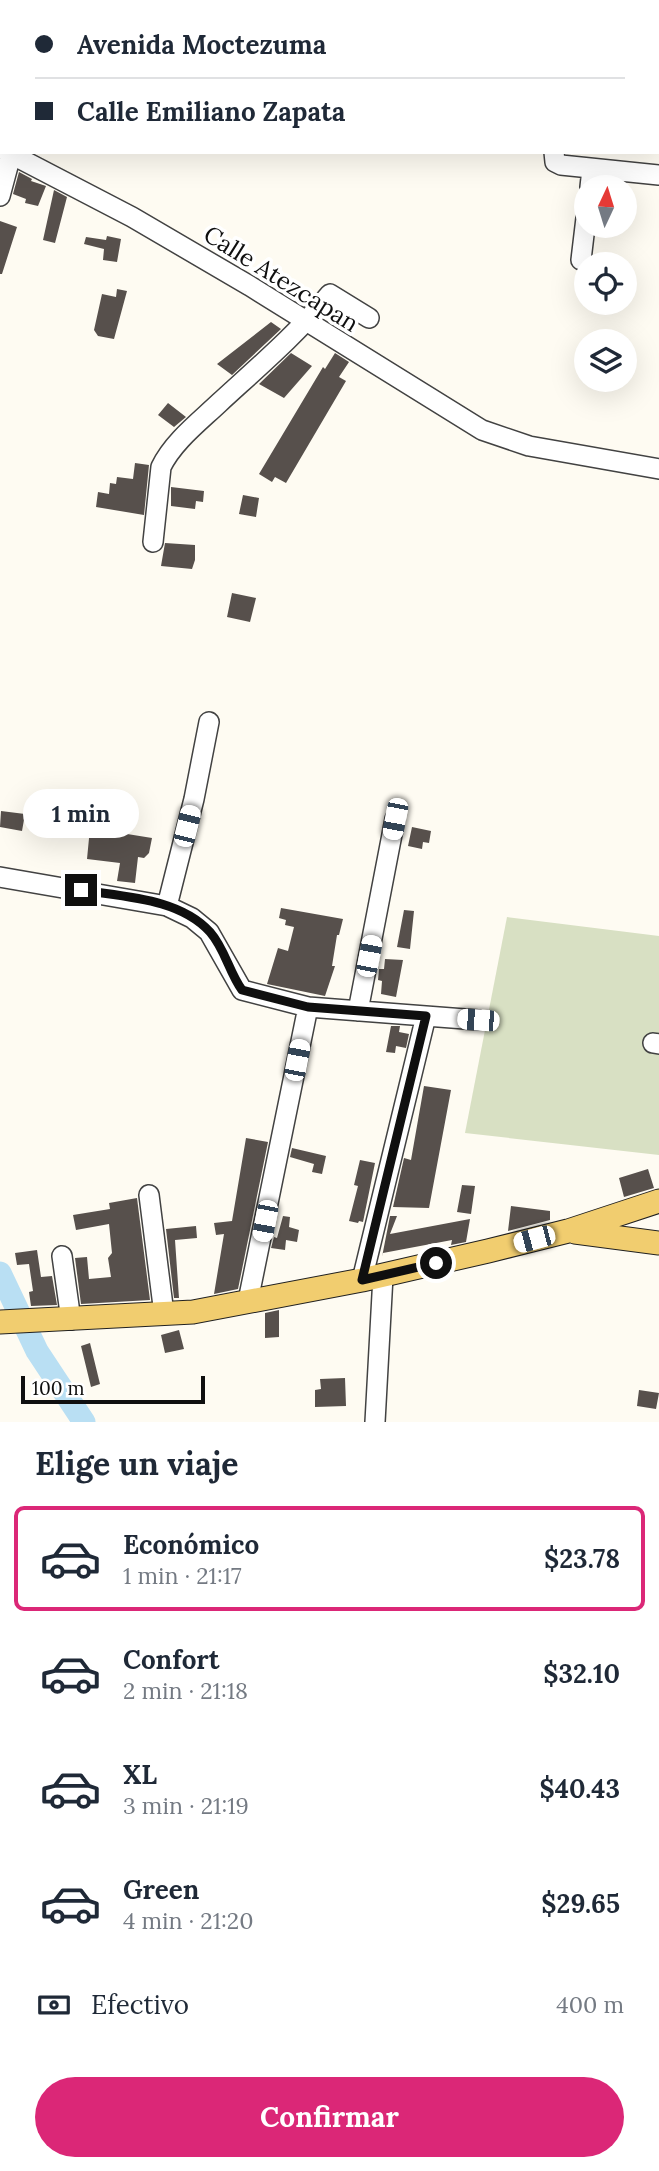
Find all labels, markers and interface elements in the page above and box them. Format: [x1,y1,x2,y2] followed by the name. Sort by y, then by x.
[77,28,326,61] text: Avenida Moctezuma
[77,95,345,128] text: Calle Emiliano Zapata
[574,175,637,238] north arrow
[574,175,637,392] map controls
[198,218,365,339] street label: Calle Atezcapan
[574,252,637,315] button: locate
[574,329,637,392] button: layers
[23,788,139,838] callout: 1 min
[381,796,410,842] car
[52,799,110,828] text: 1 min
[172,803,203,849] car
[65,874,97,906] route end
[355,933,384,979] car
[457,1008,500,1032] car
[283,1037,312,1083] car
[251,1198,280,1244] car
[511,1223,558,1255] car
[420,1247,452,1279] route start
[21,1373,205,1405] scale bar
[32,1376,85,1400] text: 100 m
[35,1443,239,1484] text: Elige un viaje
[39,1527,102,1590] icon: car
[123,1528,259,1561] text: Económico
[544,1542,620,1575] text: $23.78
[123,1561,242,1590] text: 1 min · 21:17
[39,1642,102,1705] icon: car
[123,1643,220,1676] text: Confort
[543,1657,620,1690] text: $32.10
[123,1676,248,1705] text: 2 min · 21:18
[39,1757,102,1820] icon: car
[123,1758,157,1791] text: XL
[540,1772,620,1805] text: $40.43
[123,1791,249,1820] text: 3 min · 21:19
[39,1872,102,1935] icon: car
[123,1873,199,1906] text: Green
[541,1887,620,1920] text: $29.65
[123,1906,253,1935] text: 4 min · 21:20
[35,1986,73,2024] icon: cash
[91,1988,189,2021] text: Efectivo
[556,1990,624,2019] text: 400 m
[35,2077,624,2157] button: Confirmar

